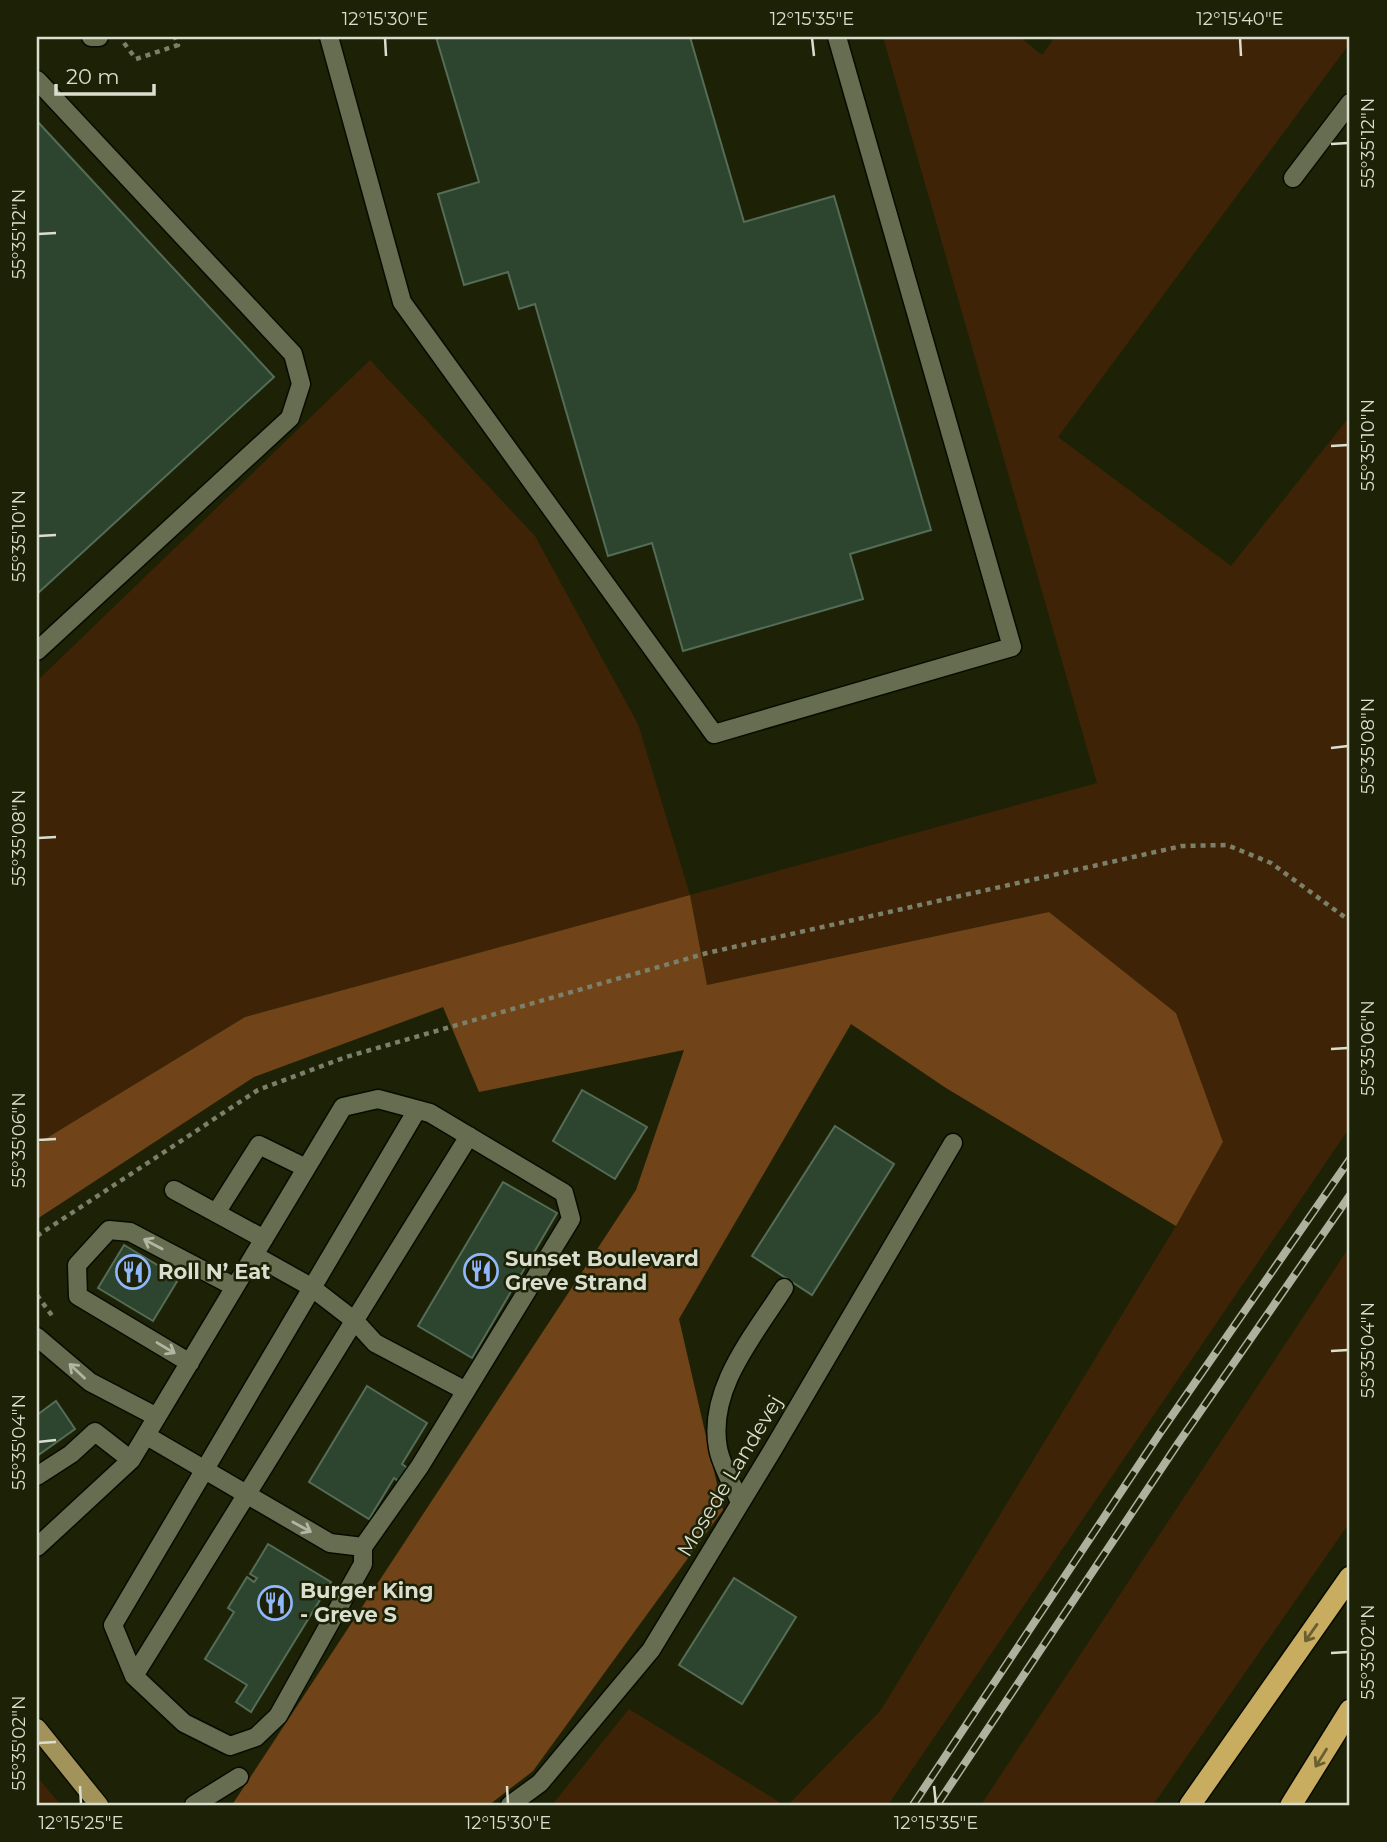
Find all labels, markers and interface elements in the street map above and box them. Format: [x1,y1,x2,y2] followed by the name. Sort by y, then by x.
[342,8,428,30] text: 12°15'30"E
[770,8,854,30] text: 12°15'35"E
[1196,8,1284,30] text: 12°15'40"E
[56,52,154,96] scale bar
[66,64,120,89] text: 20 m
[1357,98,1379,188] text: 55°35'12"N
[8,189,30,279] text: 55°35'12"N
[1357,399,1379,491] text: 55°35'10"N
[8,490,30,582] text: 55°35'10"N
[1357,698,1379,794] text: 55°35'08"N
[8,790,30,886] text: 55°35'08"N
[1357,1000,1379,1096] text: 55°35'06"N
[8,1092,30,1188] text: 55°35'06"N
[143,1237,164,1250] one-way arrow
[505,1246,699,1295] place label: Sunset Boulevard Greve Strand
[462,1252,500,1290] restaurant icon: Sunset Boulevard Greve Strand
[114,1253,152,1291] restaurant icon: Roll N’ Eat
[158,1259,270,1284] place label: Roll N’ Eat
[1357,1302,1379,1398] text: 55°35'04"N
[156,1342,176,1356] one-way arrow
[69,1362,86,1379] one-way arrow
[672,1391,788,1561] street label: Mosede Landevej
[8,1394,30,1490] text: 55°35'04"N
[291,1520,311,1534] one-way arrow
[300,1578,433,1627] place label: Burger King - Greve S
[256,1584,294,1622] restaurant icon: Burger King - Greve S
[1357,1604,1379,1700] text: 55°35'02"N
[1304,1623,1318,1642] one-way arrow
[8,1695,30,1791] text: 55°35'02"N
[1313,1747,1327,1767] one-way arrow
[39,1812,123,1834] text: 12°15'25"E
[465,1812,551,1834] text: 12°15'30"E
[894,1812,978,1834] text: 12°15'35"E

